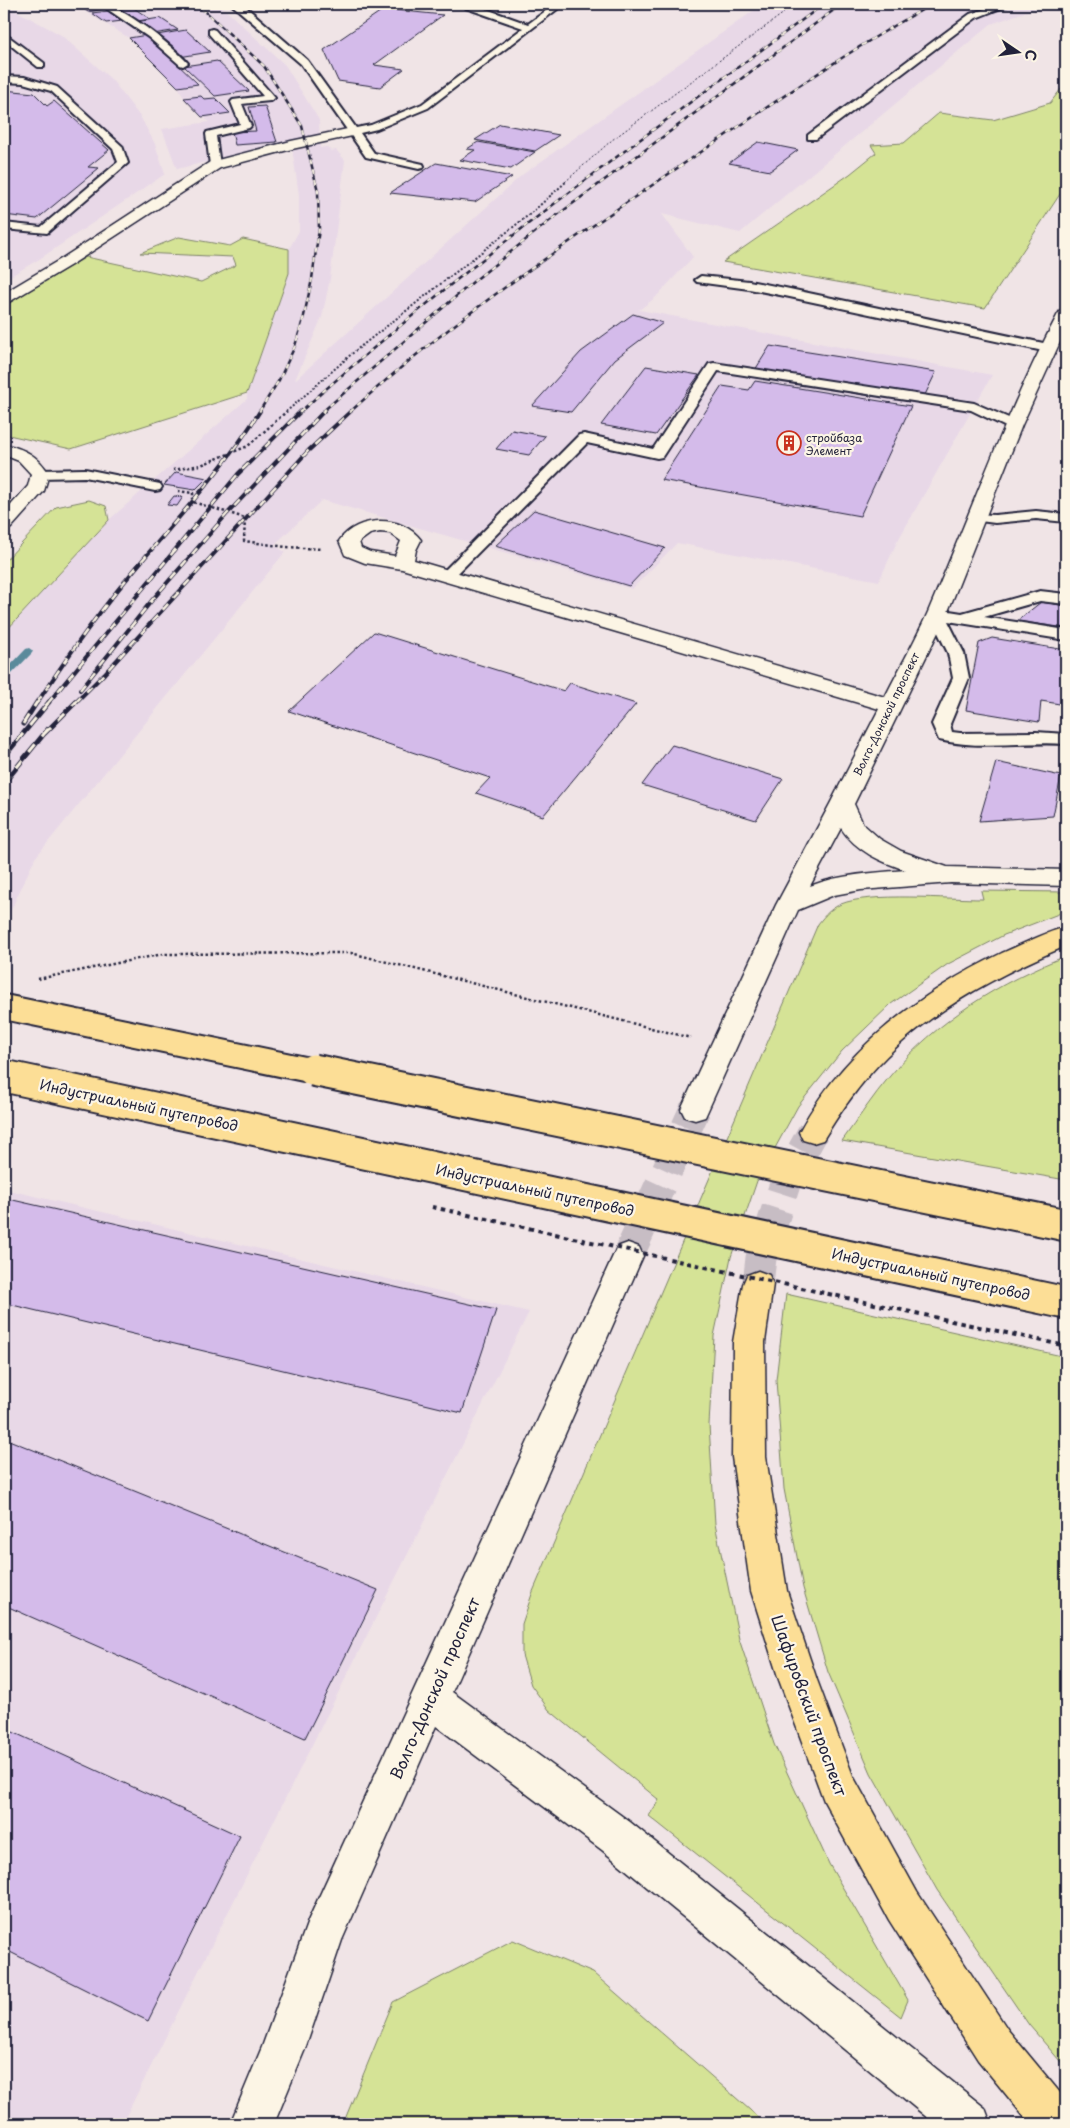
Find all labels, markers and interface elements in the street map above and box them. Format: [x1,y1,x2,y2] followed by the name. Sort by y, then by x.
[992,28,1042,78] north arrow
[1020,48,1043,63] text: С
[806,429,862,459] place label: стройбаза Элемент
[776,430,802,456] building icon: стройбаза Элемент
[849,649,924,779] street label: Волго-Донской проспект
[38,1074,240,1136] street label: Индустриальный путепровод
[434,1159,636,1221] street label: Индустриальный путепровод
[830,1243,1032,1305] street label: Индустриальный путепровод
[383,1593,485,1783] street label: Волго-Донской проспект
[766,1611,854,1799] street label: Шафировский проспект

